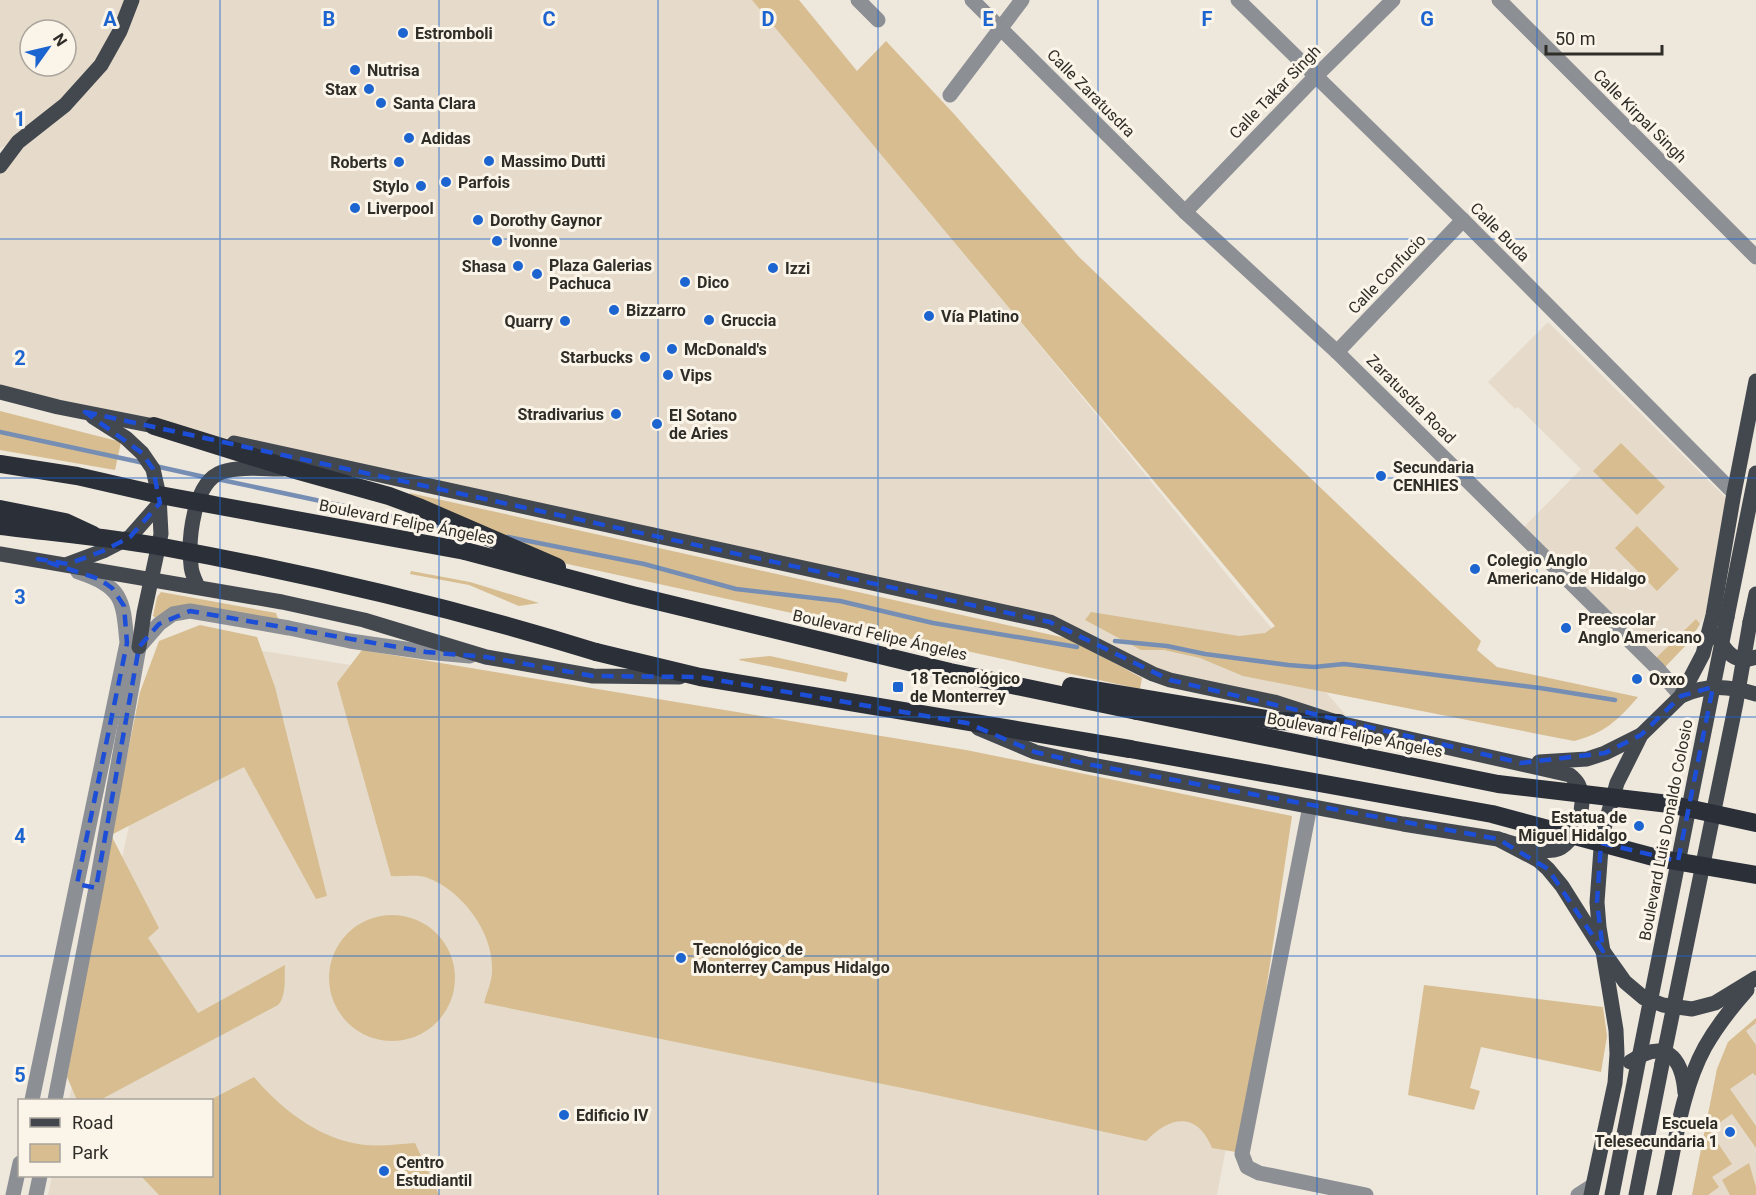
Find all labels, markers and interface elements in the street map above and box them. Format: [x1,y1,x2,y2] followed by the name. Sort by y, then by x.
[103,7,117,31] text: A
[323,7,335,31] text: B
[542,7,556,31] text: C
[762,7,775,31] text: D
[982,7,994,31] text: E
[1202,7,1213,31] text: F
[1420,7,1434,31] text: G
[18,18,78,78] north arrow
[1546,18,1662,56] scale bar
[415,24,493,43] place label: Estromboli
[396,26,410,40] marker: Estromboli
[1555,28,1595,49] text: 50 m
[49,30,71,50] text: N
[1226,41,1324,143] street label: Calle Takar Singh
[1043,45,1139,141] street label: Calle Zaratusdra
[367,61,420,80] place label: Nutrisa
[348,63,362,77] marker: Nutrisa
[1589,65,1691,167] street label: Calle Kirpal Singh
[325,80,358,99] place label: Stax
[362,82,376,96] marker: Stax
[393,94,476,113] place label: Santa Clara
[374,96,388,110] marker: Santa Clara
[14,107,26,131] text: 1
[421,129,471,148] place label: Adidas
[402,131,416,145] marker: Adidas
[501,152,606,171] place label: Massimo Dutti
[330,153,387,172] place label: Roberts
[482,154,496,168] marker: Massimo Dutti
[392,155,406,169] marker: Roberts
[458,173,510,192] place label: Parfois
[439,175,453,189] marker: Parfois
[372,177,409,196] place label: Stylo
[414,179,428,193] marker: Stylo
[1466,198,1534,266] street label: Calle Buda
[367,199,434,218] place label: Liverpool
[348,201,362,215] marker: Liverpool
[490,211,602,230] place label: Dorothy Gaynor
[471,213,485,227] marker: Dorothy Gaynor
[1344,230,1430,318] street label: Calle Confucio
[509,232,558,251] place label: Ivonne
[490,234,504,248] marker: Ivonne
[549,256,652,293] place label: Plaza Galerias Pachuca
[462,257,506,276] place label: Shasa
[511,259,525,273] marker: Shasa
[785,259,810,278] place label: Izzi
[766,261,780,275] marker: Izzi
[530,267,544,281] marker: Plaza Galerias Pachuca
[697,273,729,292] place label: Dico
[678,275,692,289] marker: Dico
[626,301,686,320] place label: Bizzarro
[607,303,621,317] marker: Bizzarro
[941,307,1019,326] place label: Vía Platino
[922,309,936,323] marker: Vía Platino
[721,311,777,330] place label: Gruccia
[505,312,554,331] place label: Quarry
[702,313,716,327] marker: Gruccia
[558,314,572,328] marker: Quarry
[684,340,767,359] place label: McDonald's
[665,342,679,356] marker: McDonald's
[14,346,26,370] text: 2
[560,348,633,367] place label: Starbucks
[638,350,652,364] marker: Starbucks
[1363,351,1459,447] street label: Zaratusdra Road
[680,366,712,385] place label: Vips
[661,368,675,382] marker: Vips
[518,405,604,424] place label: Stradivarius
[669,406,737,443] place label: El Sotano de Aries
[609,407,623,421] marker: Stradivarius
[650,417,664,431] marker: El Sotano de Aries
[1393,458,1474,495] place label: Secundaria CENHIES
[1374,469,1388,483] marker: Secundaria CENHIES
[318,496,496,548] street label: Boulevard Felipe Ángeles
[1487,551,1646,588] place label: Colegio Anglo Americano de Hidalgo
[1468,562,1482,576] marker: Colegio Anglo Americano de Hidalgo
[14,585,26,609] text: 3
[791,606,969,664] street label: Boulevard Felipe Ángeles
[1578,610,1702,647] place label: Preescolar Anglo Americano
[1559,621,1573,635] marker: Preescolar Anglo Americano
[910,669,1020,706] place label: 18 Tecnológico de Monterrey
[1649,670,1685,689] place label: Oxxo
[1630,672,1644,686] marker: Oxxo
[891,680,905,694] marker: 18 Tecnológico de Monterrey
[1266,709,1444,761] street label: Boulevard Felipe Ángeles
[1635,718,1697,942] street label: Boulevard Luis Donaldo Colosio
[1518,808,1627,845] place label: Estatua de Miguel Hidalgo
[1632,819,1646,833] marker: Estatua de Miguel Hidalgo
[14,824,26,848] text: 4
[693,940,890,977] place label: Tecnológico de Monterrey Campus Hidalgo
[674,951,688,965] marker: Tecnológico de Monterrey Campus Hidalgo
[14,1063,26,1087] text: 5
[18,1099,213,1177] legend
[576,1106,649,1125] place label: Edificio IV
[557,1108,571,1122] marker: Edificio IV
[72,1112,113,1133] text: Road
[1595,1114,1718,1151] place label: Escuela Telesecundaria 1
[1723,1125,1737,1139] marker: Escuela Telesecundaria 1
[72,1142,109,1163] text: Park
[396,1153,472,1190] place label: Centro Estudiantil
[377,1164,391,1178] marker: Centro Estudiantil

